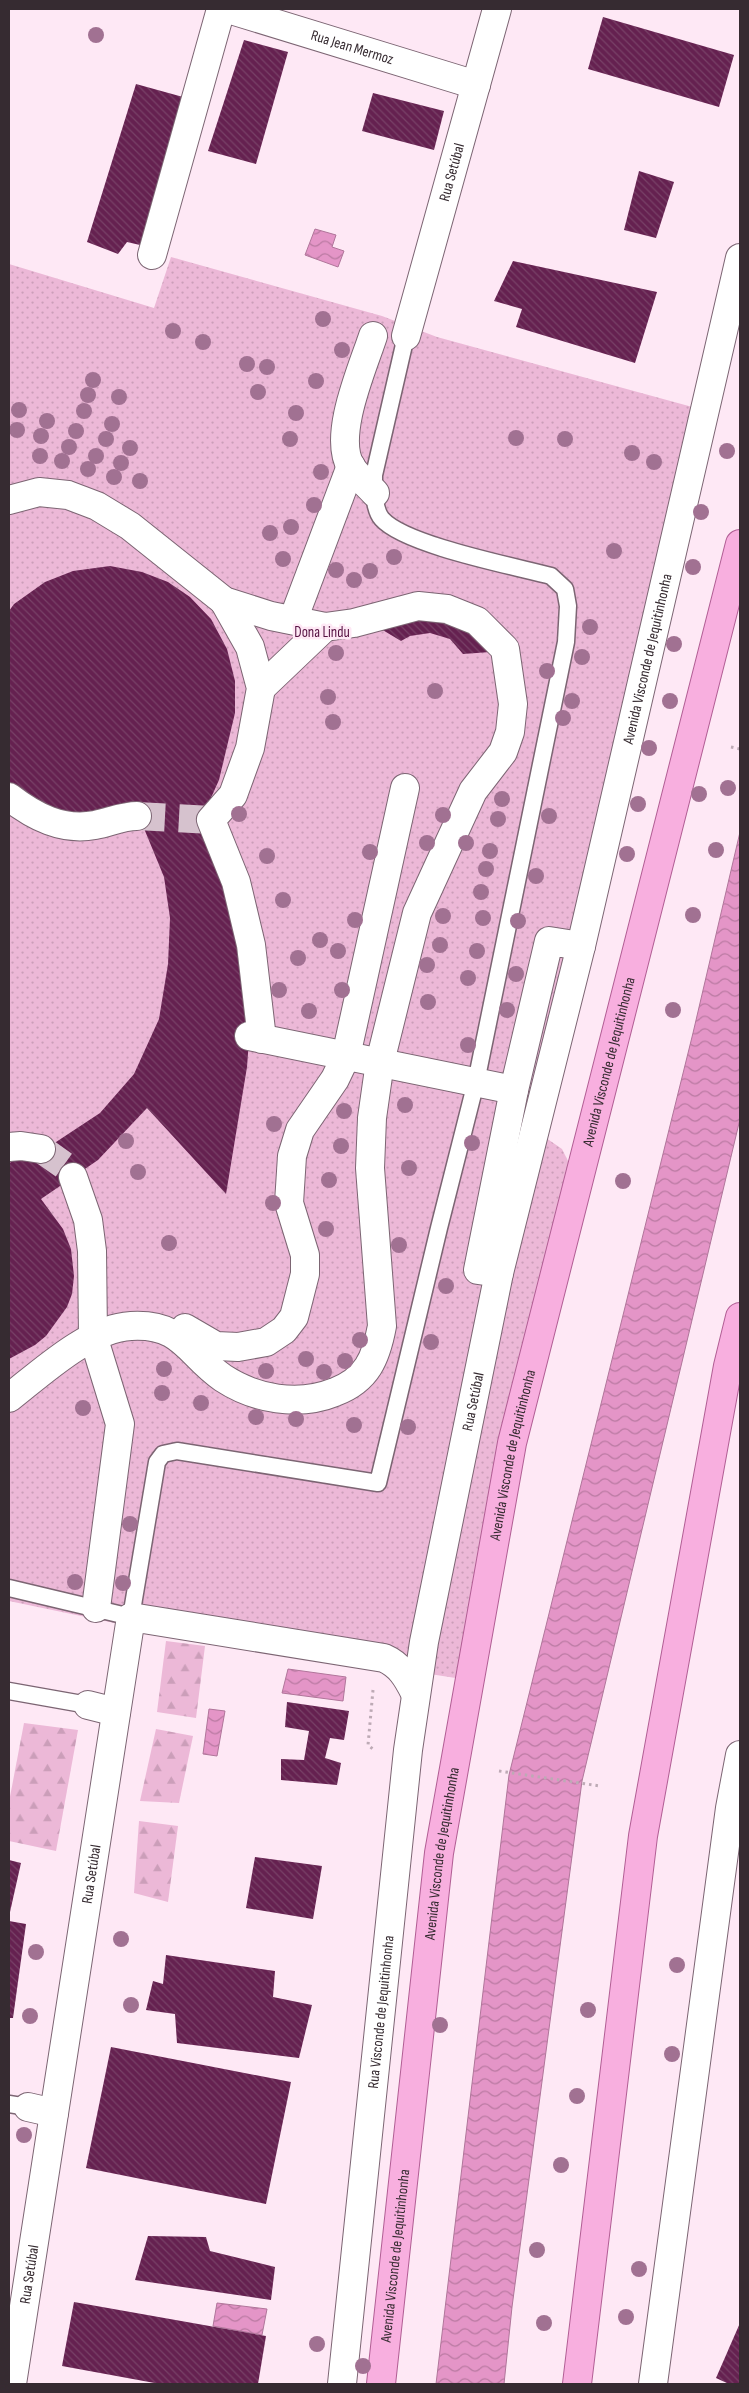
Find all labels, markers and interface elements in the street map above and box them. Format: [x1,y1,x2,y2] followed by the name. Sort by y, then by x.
[309,25,397,69] street label: Rua Jean Mermoz
[434,141,469,203] street label: Rua Setúbal
[618,572,676,747] street label: Avenida Visconde de Jequitinhonha
[294,623,350,642] park label: Dona Lindu
[578,975,639,1149] street label: Avenida Visconde de Jequitinhonha
[485,1367,540,1543] street label: Avenida Visconde de Jequitinhonha
[458,1370,488,1433] street label: Rua Setúbal
[420,1766,464,1942] street label: Avenida Visconde de Jequitinhonha
[77,1843,105,1905] street label: Rua Setúbal
[363,1934,398,2090] street label: Rua Visconde de Jequitinhonha
[376,2168,414,2344] street label: Avenida Visconde de Jequitinhonha
[15,2243,43,2305] street label: Rua Setúbal

